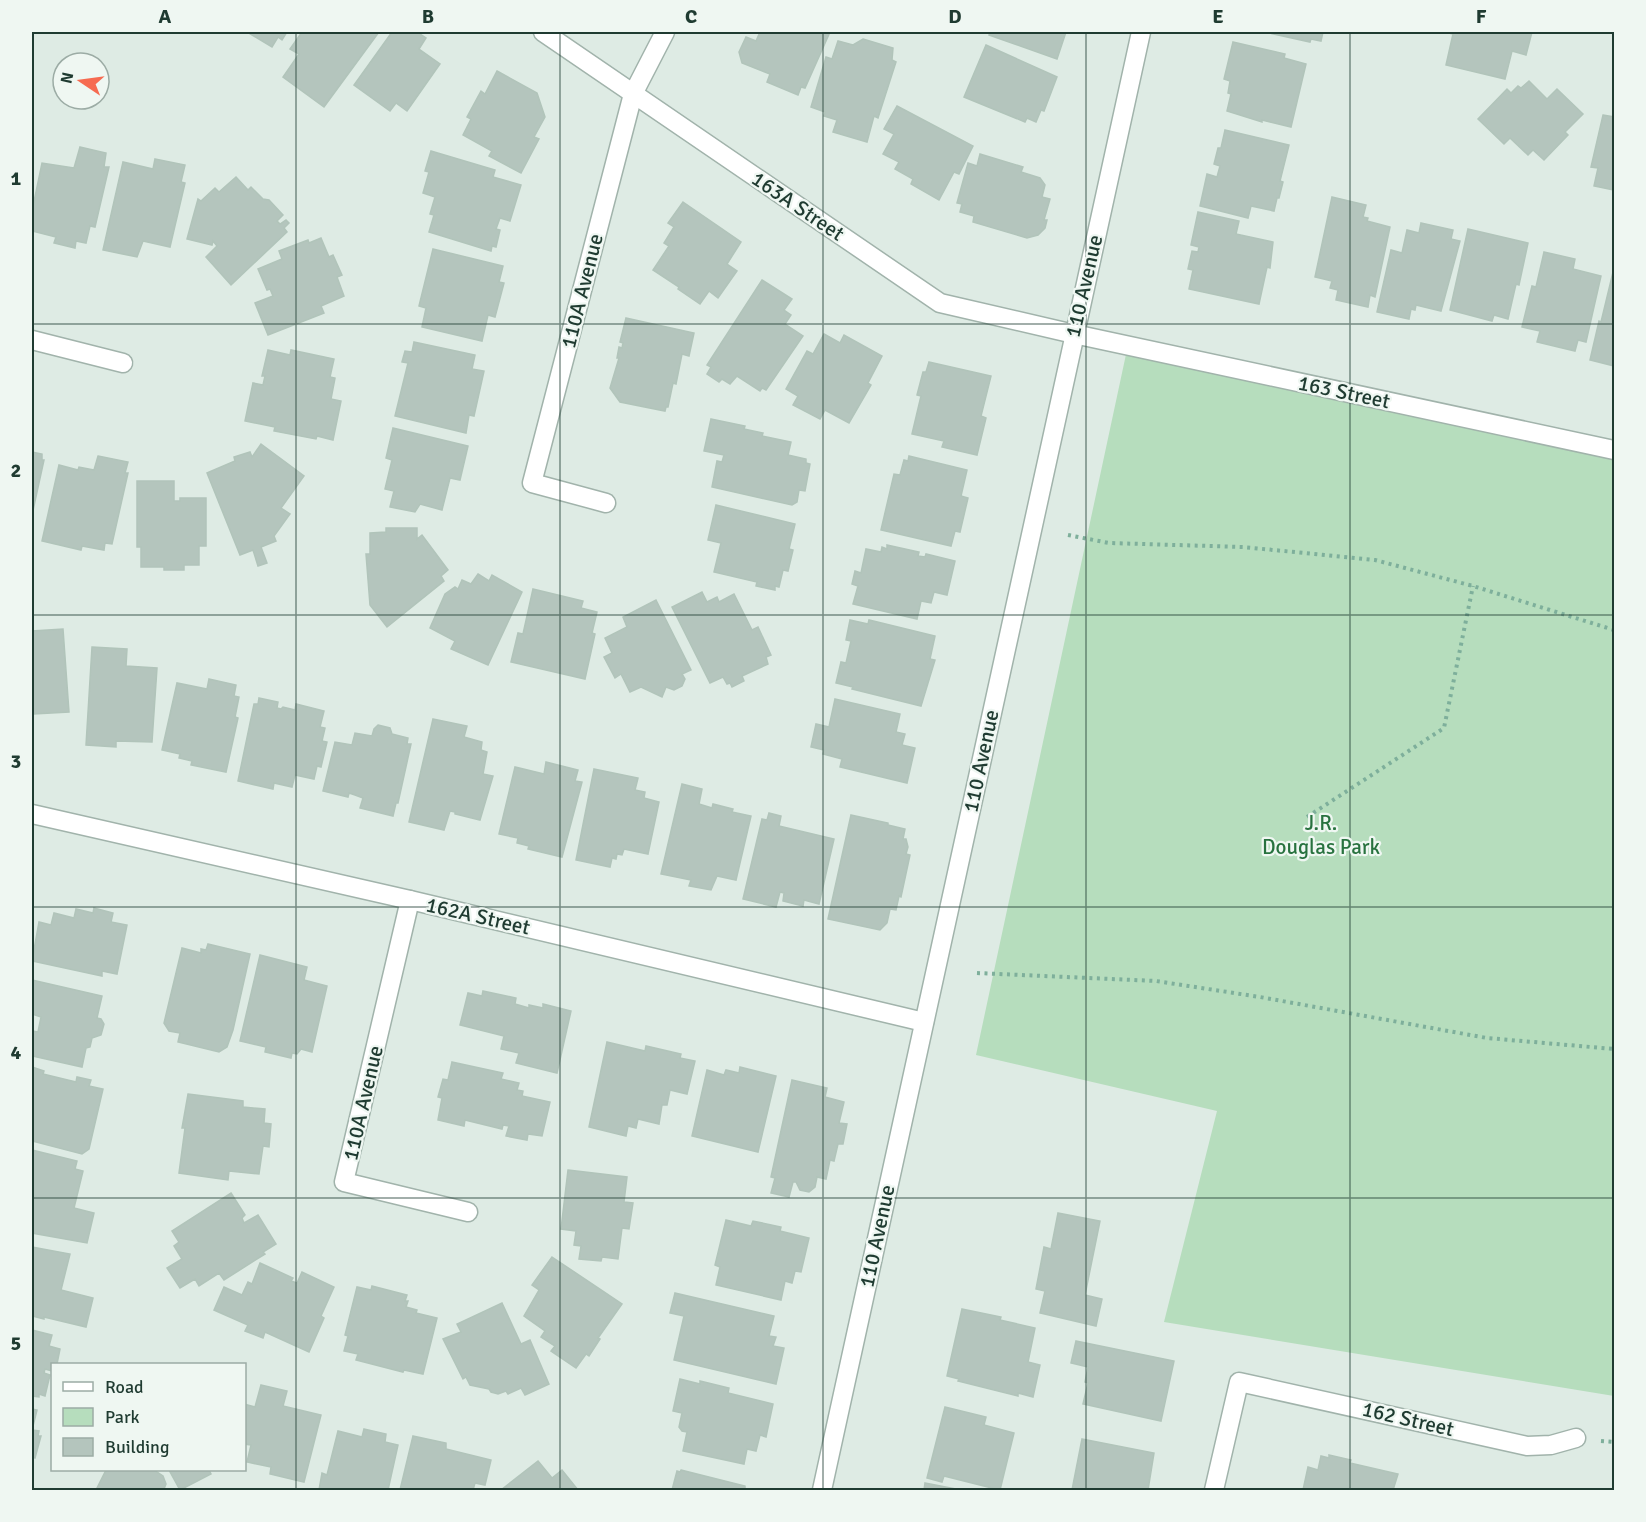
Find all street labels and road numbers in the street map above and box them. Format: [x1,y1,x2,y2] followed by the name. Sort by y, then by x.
[747,166,849,246] street label: 163A Street
[555,231,609,351] street label: 110A Avenue
[1060,232,1108,340] street label: 110 Avenue
[1296,370,1392,414] street label: 163 Street
[957,707,1005,815] street label: 110 Avenue
[423,891,533,941] street label: 162A Street
[337,1043,389,1163] street label: 110A Avenue
[853,1182,901,1290] street label: 110 Avenue
[1360,1396,1456,1442] street label: 162 Street

